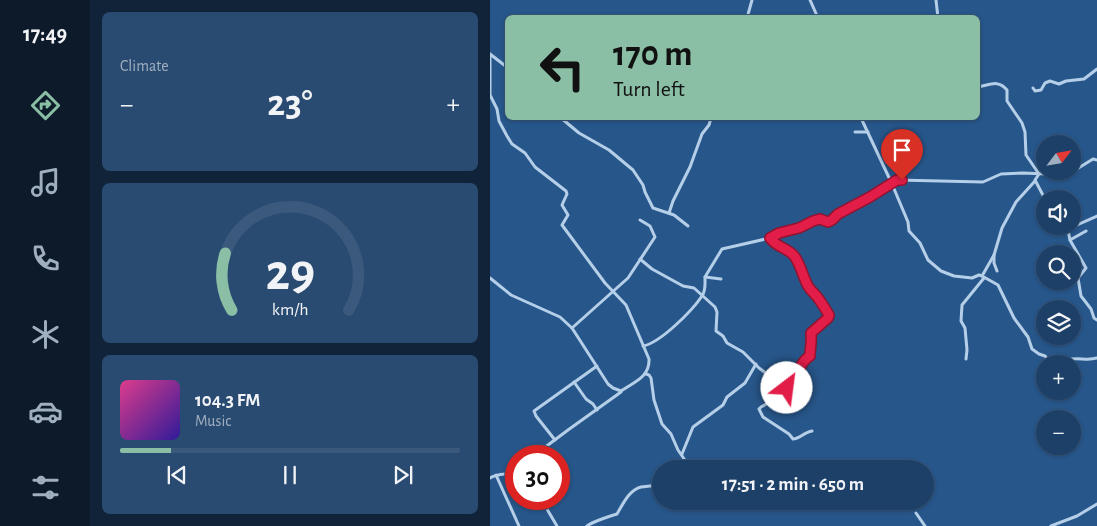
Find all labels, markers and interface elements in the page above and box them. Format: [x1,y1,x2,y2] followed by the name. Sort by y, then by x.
[23,23,67,45] text: 17:49
[530,35,595,100] icon: left
[613,37,693,72] text: 170 m
[120,58,169,74] text: Climate
[613,78,685,100] text: Turn left
[267,85,313,123] text: 23°
[28,88,63,123] icon: directions
[120,91,133,119] text: −
[447,91,460,119] text: +
[881,129,923,180] pin
[1036,135,1081,180] north arrow
[1036,135,1081,455] map controls
[888,136,916,164] icon: arrive
[28,165,63,200] icon: music
[1036,190,1081,235] button: sound
[28,241,63,276] icon: phone
[1036,245,1081,290] button: search
[265,247,315,299] text: 29
[1036,300,1081,345] button: layers
[272,301,308,319] text: km/h
[28,317,63,352] icon: climate
[1036,355,1081,400] button: +
[760,361,812,413] position arrow
[195,391,260,410] text: 104.3 FM
[28,394,63,429] icon: car
[1036,410,1081,455] button: −
[195,413,231,429] text: Music
[505,445,570,510] speed limit sign: 30
[163,461,191,489] icon: previous
[276,461,304,489] icon: pause
[389,461,417,489] icon: next
[28,470,63,505] icon: filters
[722,475,864,494] text: 17:51 · 2 min · 650 m

